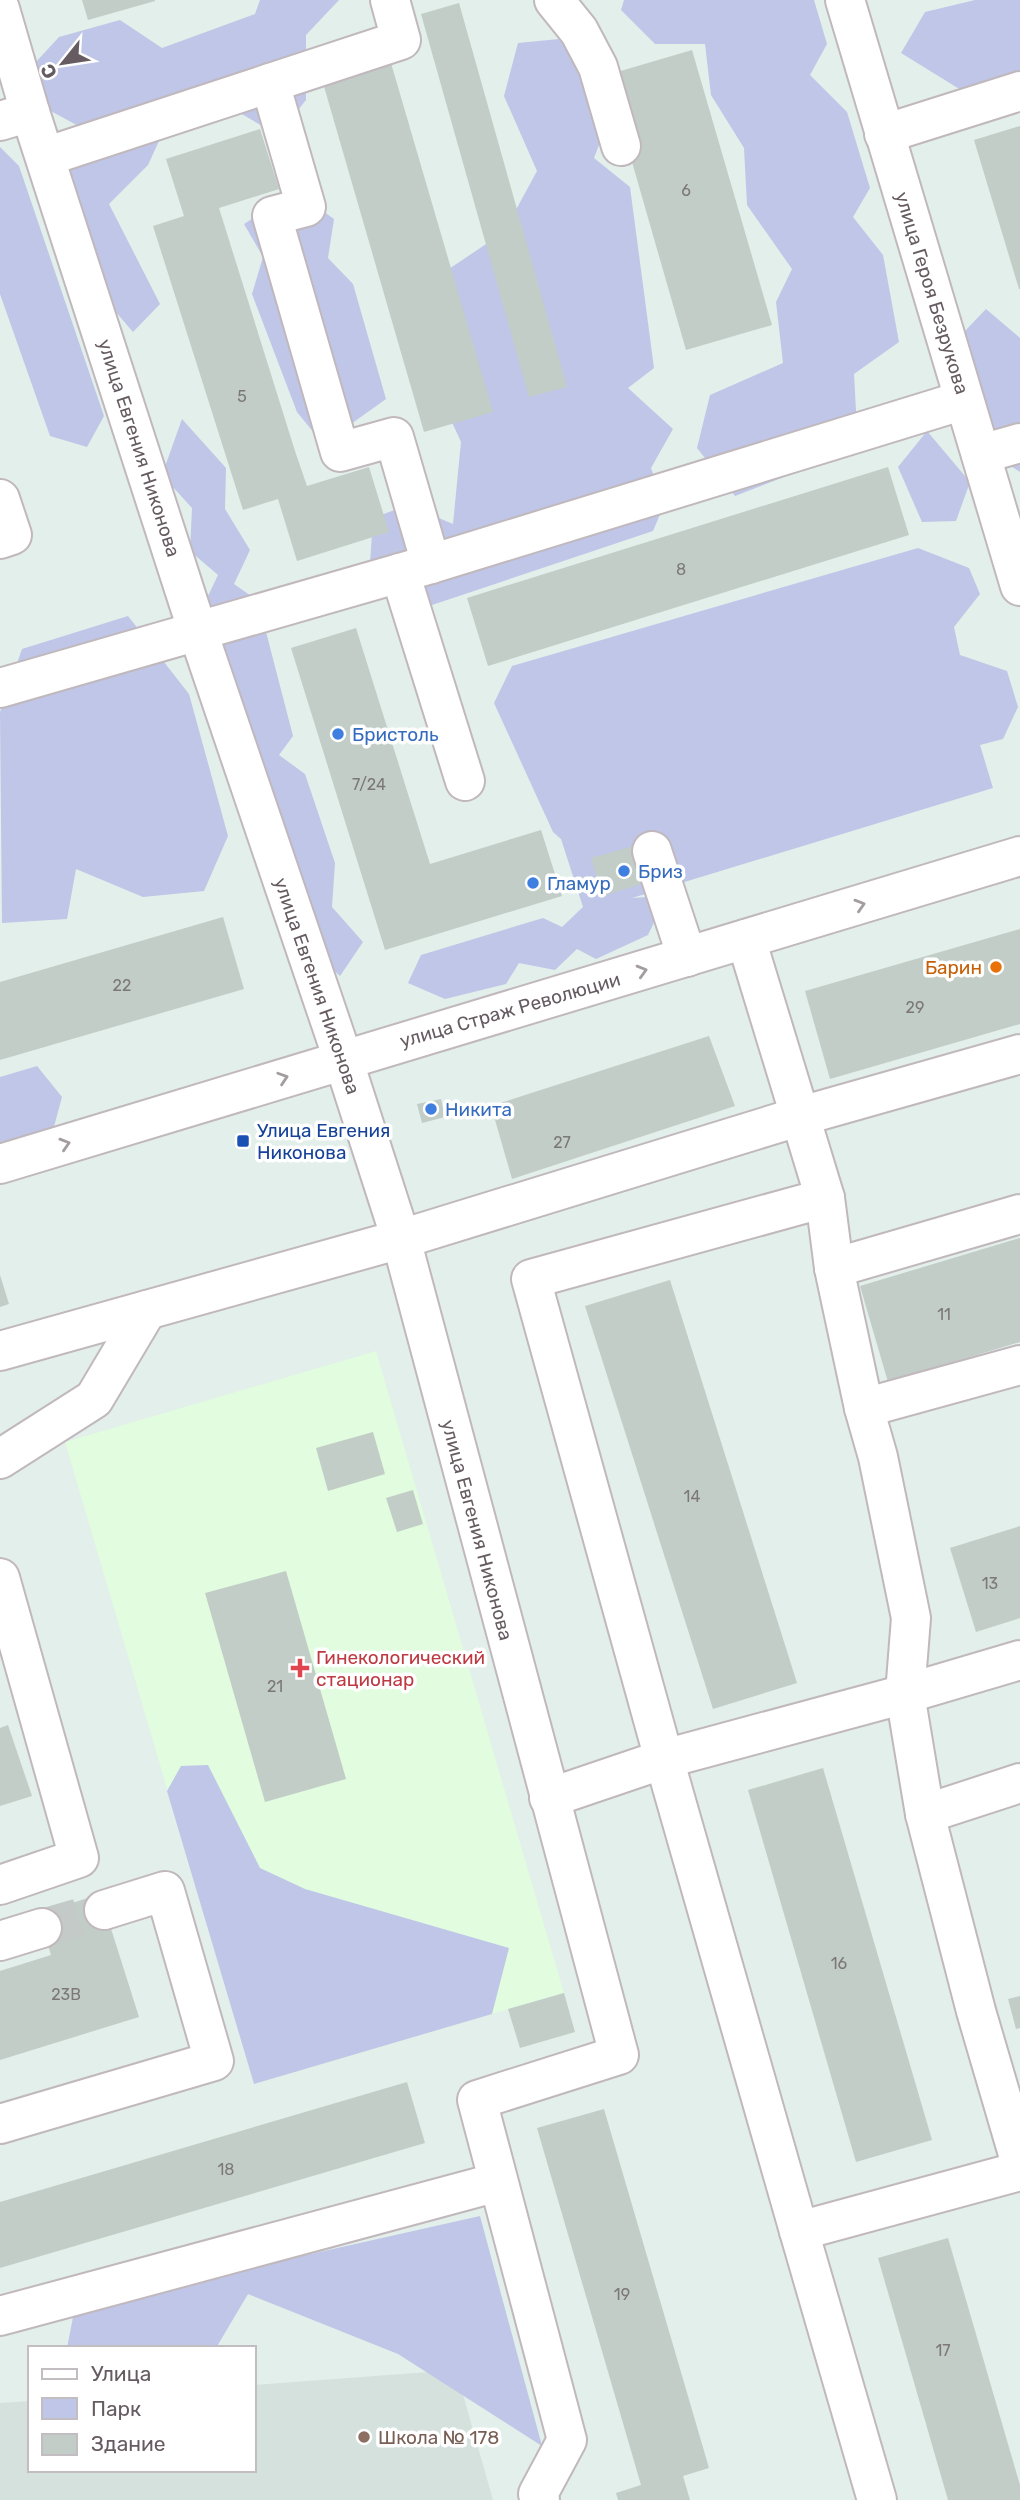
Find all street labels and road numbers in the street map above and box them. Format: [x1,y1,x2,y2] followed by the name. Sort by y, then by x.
[890,189,974,397] street label: улица Героя Безрукова
[93,336,185,560] street label: улица Евгения Никонова
[269,875,365,1097] street label: улица Евгения Никонова
[397,967,623,1053] street label: улица Страж Революции
[436,1417,518,1643] street label: улица Евгения Никонова

